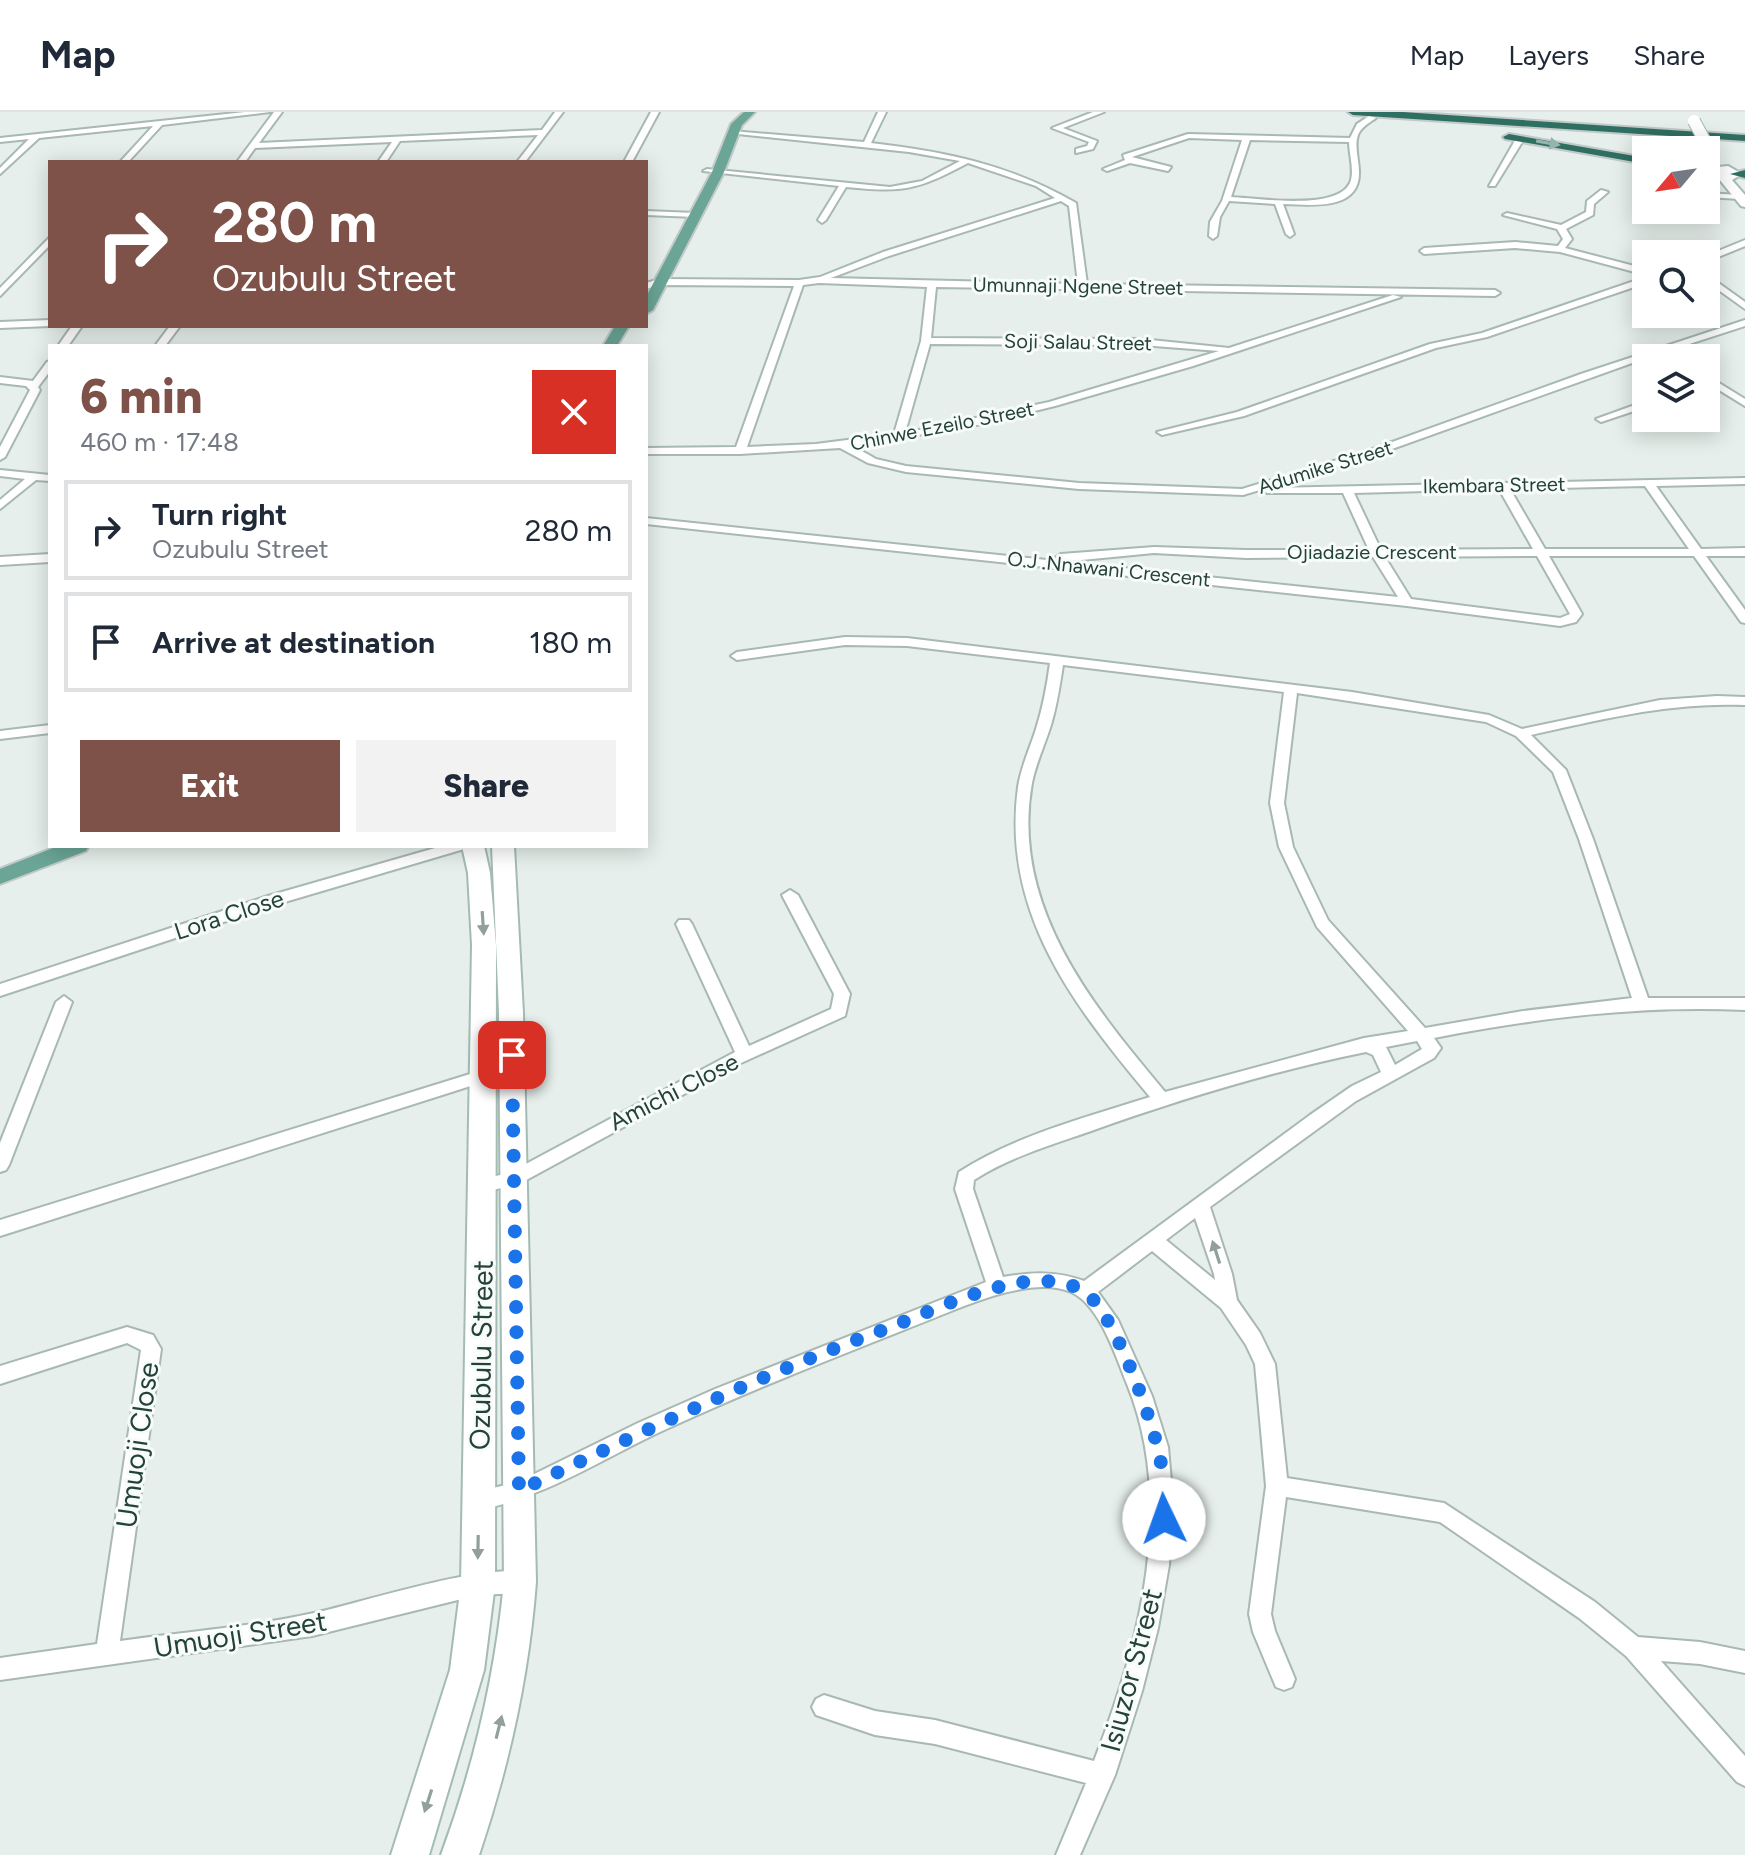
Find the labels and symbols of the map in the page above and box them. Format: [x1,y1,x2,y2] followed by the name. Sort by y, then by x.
[1632,136,1720,224] north arrow
[1536,138,1561,150] one-way arrow
[972,272,1184,300] street label: Umunnaji Ngene Street
[1004,329,1152,355] street label: Soji Salau Street
[848,396,1036,456] street label: Chinwe Ezeilo Street
[1255,435,1395,499] street label: Adumike Street
[1422,472,1566,498] street label: Ikembara Street
[1287,540,1457,564] street label: Ojiadazie Crescent
[1006,546,1212,592] street label: O.J .Nnawani Crescent
[170,883,287,946] street label: Lora Close
[477,911,490,936] one-way arrow
[478,1021,546,1089] pin
[604,1047,743,1136] street label: Amichi Close
[1210,1240,1222,1264] one-way arrow
[462,1260,500,1450] street label: Ozubulu Street
[109,1360,165,1530] street label: Umuoji Close
[1122,1477,1206,1561] position arrow
[472,1535,485,1560] one-way arrow
[1093,1585,1169,1755] street label: Isiuzor Street
[151,1604,329,1664] street label: Umuoji Street
[494,1714,506,1739] one-way arrow
[421,1789,434,1813] one-way arrow

